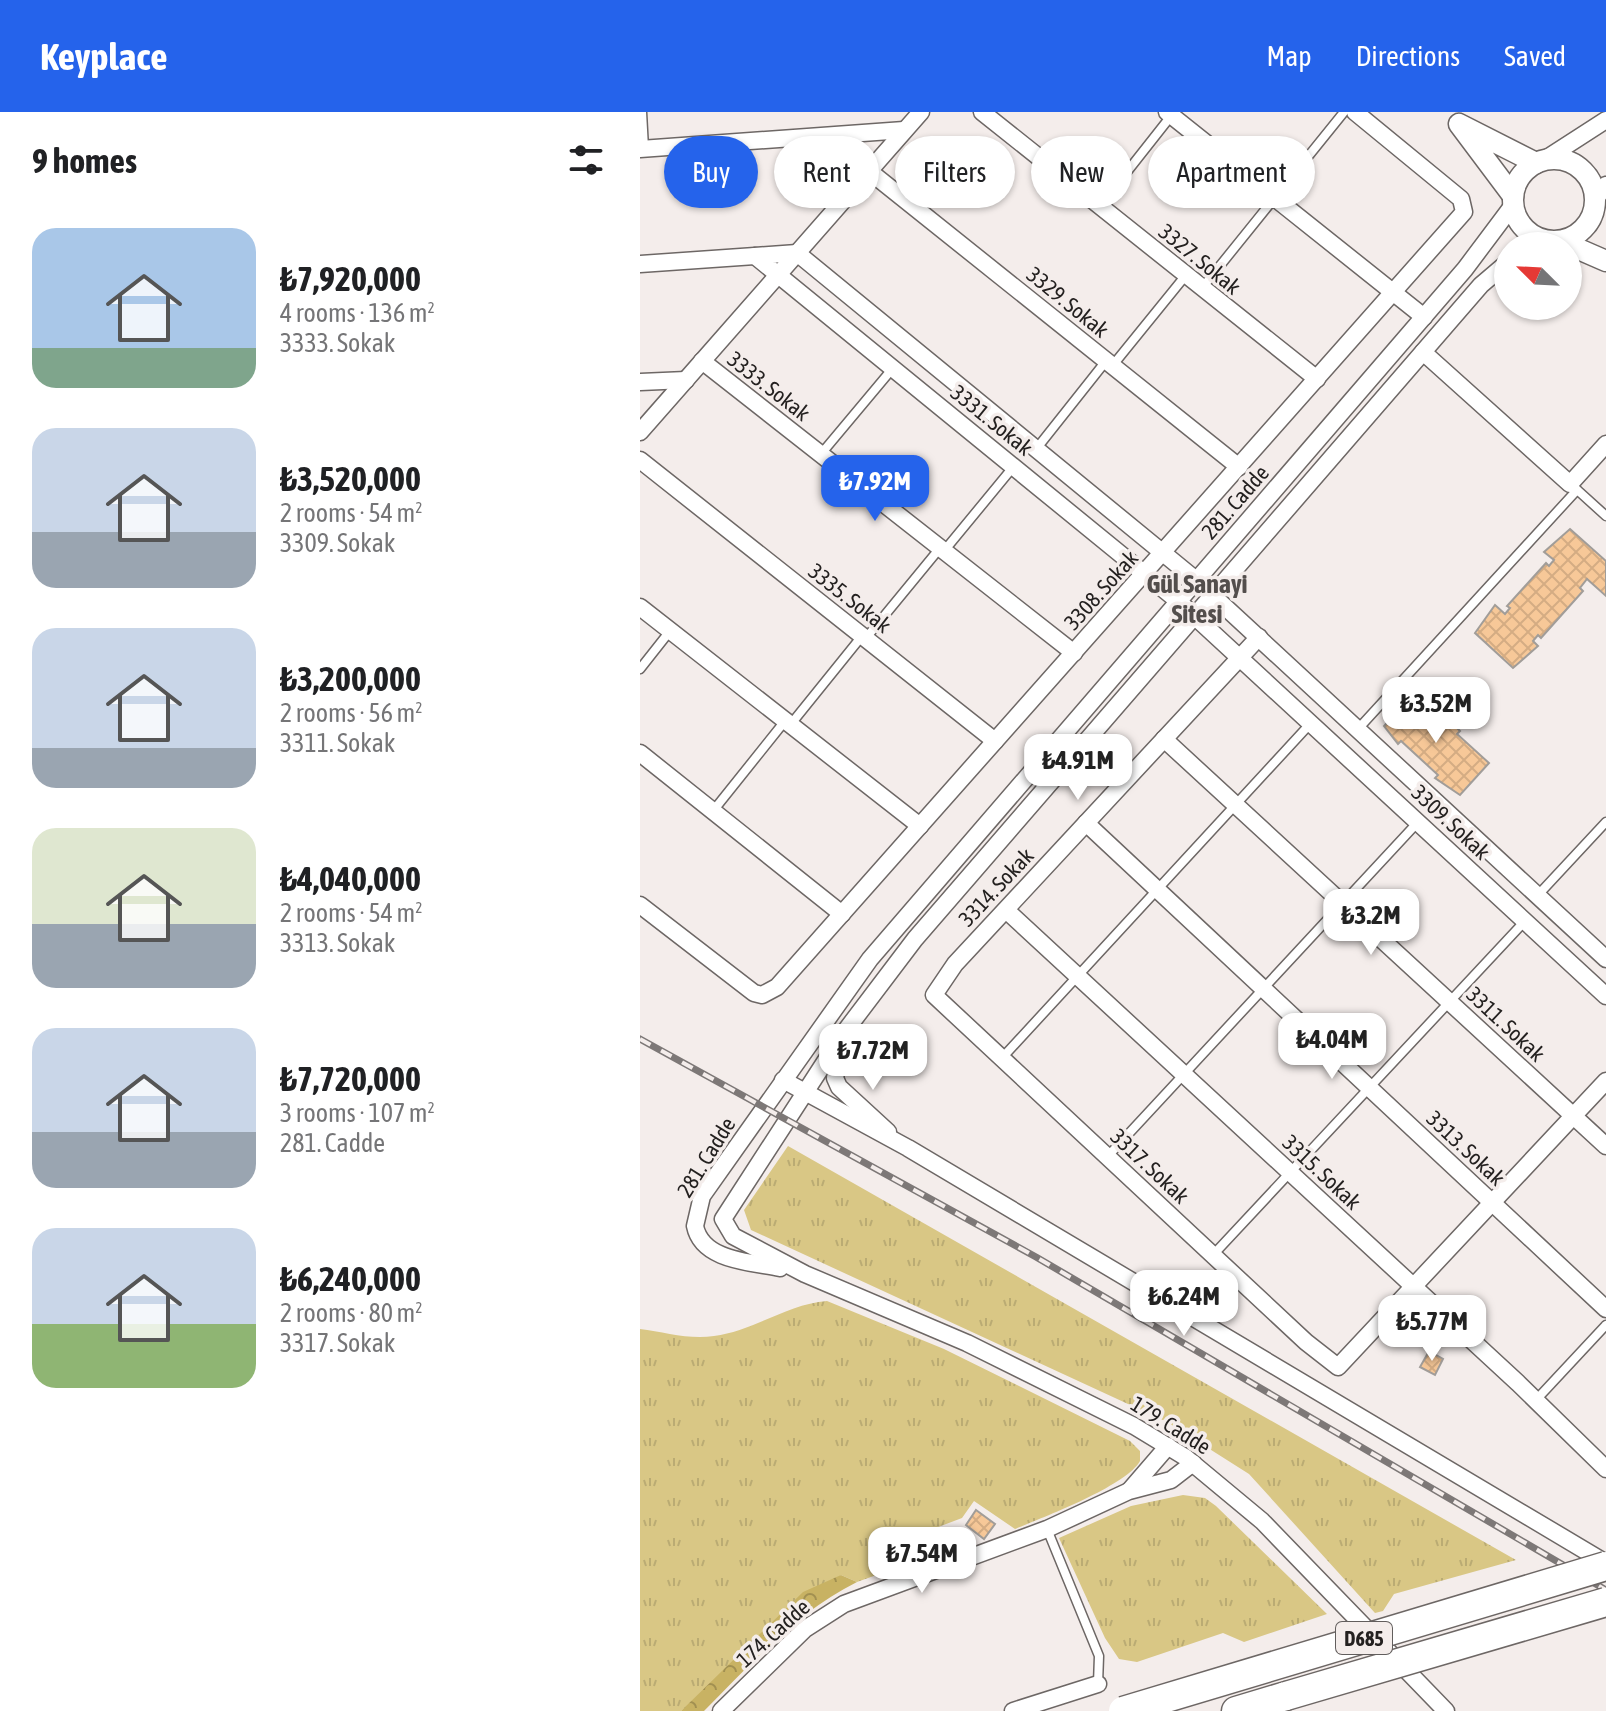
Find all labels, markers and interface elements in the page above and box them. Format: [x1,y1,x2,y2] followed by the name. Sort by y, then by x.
[40,35,167,78] text: Keyplace
[1267,40,1312,72] text: Map
[1356,40,1460,72] text: Directions
[1504,40,1566,72] text: Saved
[664,136,758,208] chip: Buy
[774,136,879,208] chip: Rent
[895,136,1015,208] chip: Filters
[1031,136,1132,208] chip: New
[1148,136,1315,208] chip: Apartment
[564,138,608,182] icon: filters
[32,141,137,180] text: 9 homes
[1154,218,1246,300] street label: 3327. Sokak
[1494,232,1582,320] north arrow
[1494,232,1582,320] map controls
[280,259,421,298] text: ₺7,920,000
[96,260,192,356] icon: home
[1022,261,1114,343] street label: 3329. Sokak
[280,298,435,328] text: 4 rooms · 136 m²
[280,328,395,358] text: 3333. Sokak
[723,346,816,426] street label: 3333. Sokak
[946,379,1038,461] street label: 3331. Sokak
[810,455,940,523] pin: ₺7.92M
[280,459,421,498] text: ₺3,520,000
[96,460,192,556] icon: home
[1196,460,1274,544] street label: 281. Cadde
[839,466,911,496] text: ₺7.92M
[280,498,422,528] text: 2 rooms · 54 m²
[280,528,395,558] text: 3309. Sokak
[1059,545,1143,635] street label: 3308. Sokak
[804,558,897,638] street label: 3335. Sokak
[1146,569,1248,629] district label: Gül Sanayi Sitesi
[280,659,421,698] text: ₺3,200,000
[96,660,192,756] icon: home
[1371,677,1501,745] pin: ₺3.52M
[1400,688,1472,718] text: ₺3.52M
[280,698,422,728] text: 2 rooms · 56 m²
[280,728,395,758] text: 3311. Sokak
[1013,734,1143,802] pin: ₺4.91M
[1042,745,1114,775] text: ₺4.91M
[1406,779,1496,865] street label: 3309. Sokak
[953,842,1039,932] street label: 3314. Sokak
[280,859,421,898] text: ₺4,040,000
[96,860,192,956] icon: home
[1315,889,1427,957] pin: ₺3.2M
[280,898,422,928] text: 2 rooms · 54 m²
[1341,900,1401,930] text: ₺3.2M
[280,928,395,958] text: 3313. Sokak
[1461,981,1551,1067] street label: 3311. Sokak
[1267,1013,1397,1081] pin: ₺4.04M
[808,1024,938,1092] pin: ₺7.72M
[1296,1024,1368,1054] text: ₺4.04M
[837,1035,909,1065] text: ₺7.72M
[280,1059,421,1098] text: ₺7,720,000
[96,1060,192,1156] icon: home
[280,1098,435,1128] text: 3 rooms · 107 m²
[1421,1105,1511,1191] street label: 3313. Sokak
[671,1112,741,1202] street label: 281. Cadde
[1105,1123,1195,1209] street label: 3317. Sokak
[280,1128,385,1158] text: 281. Cadde
[1277,1129,1367,1215] street label: 3315. Sokak
[280,1259,421,1298] text: ₺6,240,000
[96,1260,192,1356] icon: home
[1119,1270,1249,1338] pin: ₺6.24M
[1148,1281,1220,1311] text: ₺6.24M
[1367,1295,1497,1363] pin: ₺5.77M
[280,1298,422,1328] text: 2 rooms · 80 m²
[1396,1306,1468,1336] text: ₺5.77M
[280,1328,395,1358] text: 3317. Sokak
[1126,1390,1216,1460] street label: 179. Cadde
[857,1527,987,1595] pin: ₺7.54M
[886,1538,958,1568] text: ₺7.54M
[731,1594,815,1672] street label: 174. Cadde
[1336,1622,1392,1654] road number: D685

